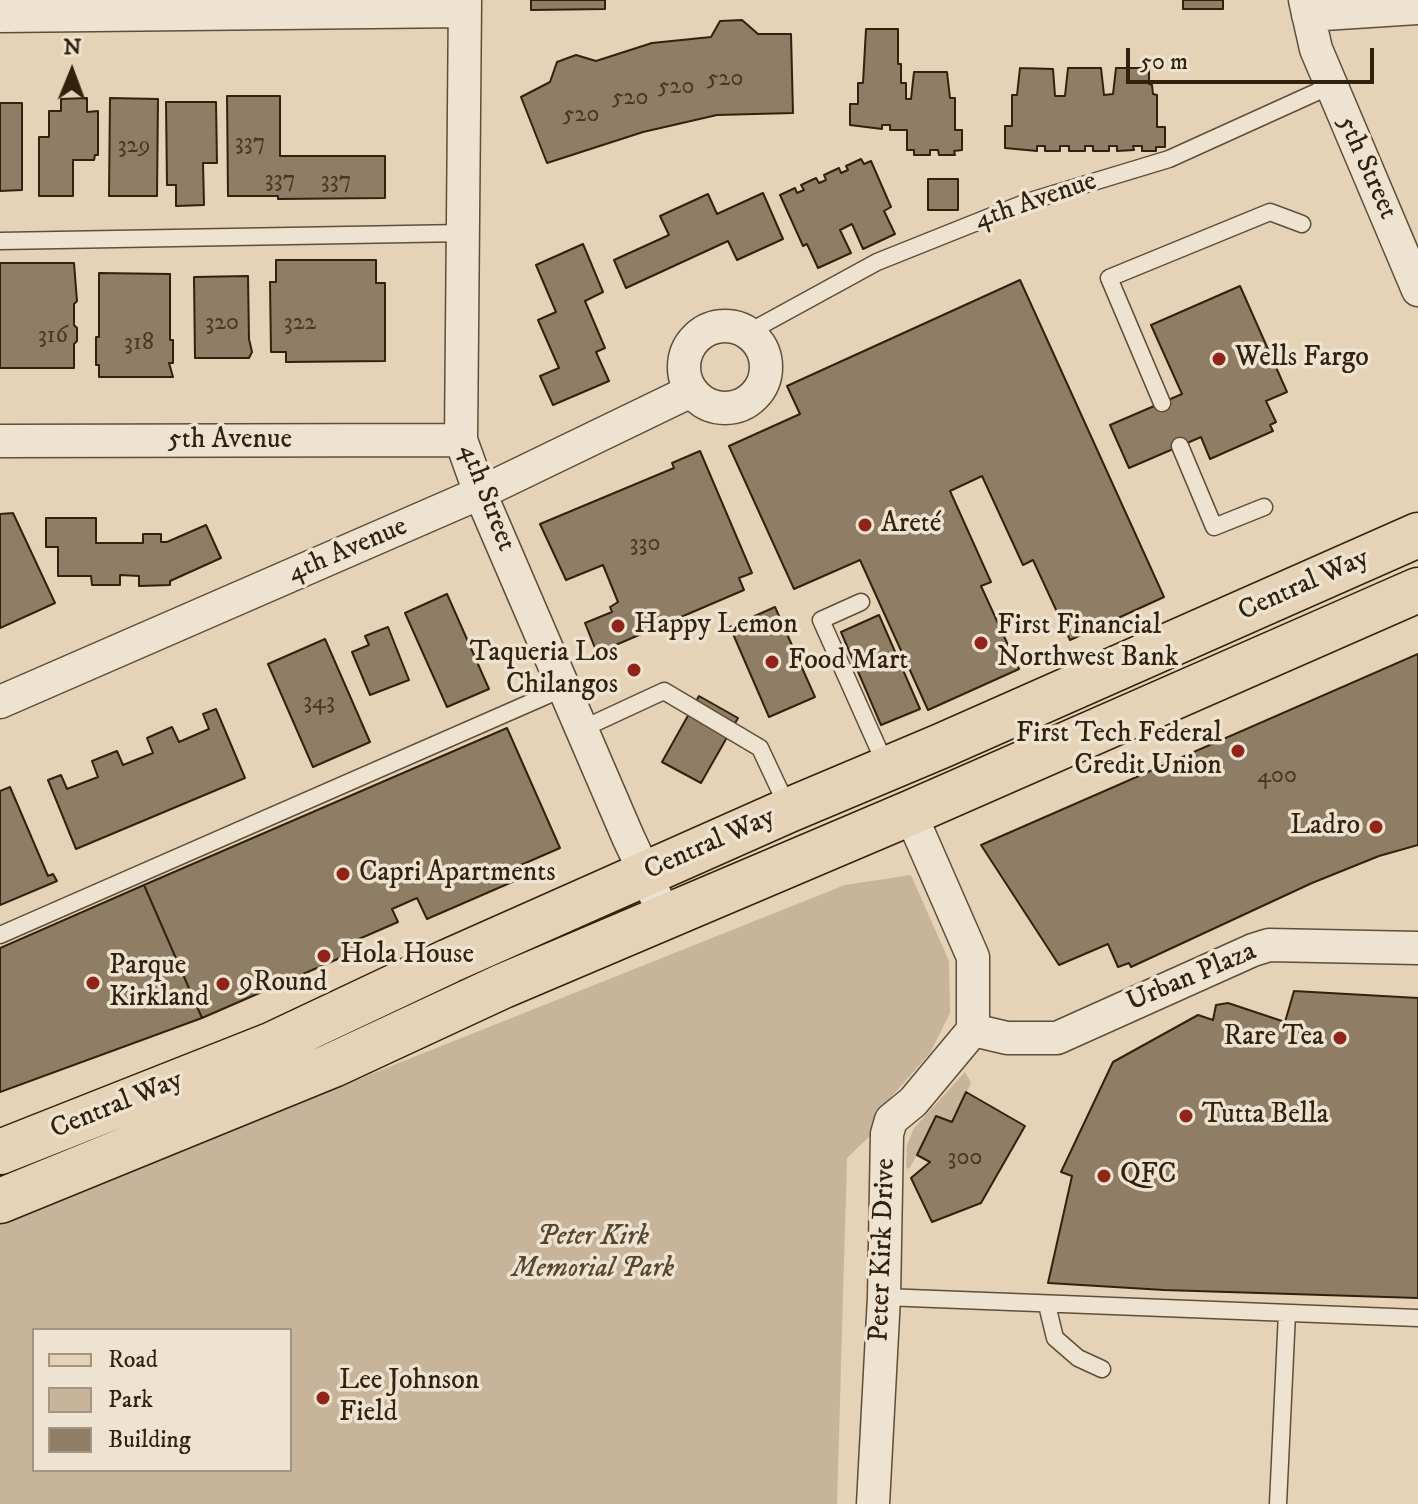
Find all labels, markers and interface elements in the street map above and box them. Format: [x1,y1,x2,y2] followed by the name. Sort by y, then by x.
[32,32,112,112] north arrow
[1130,32,1378,82] scale bar
[63,34,82,61] text: N
[1140,47,1188,77] text: 50 m
[707,66,743,94] house number: 520
[658,74,694,102] house number: 520
[612,85,648,113] house number: 520
[563,102,599,130] house number: 520
[1328,111,1404,225] street label: 5th Street
[235,130,265,158] house number: 337
[118,133,150,161] house number: 329
[971,166,1101,238] street label: 4th Avenue
[265,167,295,195] house number: 337
[321,168,351,196] house number: 337
[205,310,239,338] house number: 320
[284,310,316,338] house number: 322
[38,323,68,351] house number: 316
[124,330,154,358] house number: 318
[1235,342,1369,376] place label: Wells Fargo
[1210,350,1228,368] marker: Wells Fargo
[168,424,292,458] street label: 5th Avenue
[450,440,522,556] street label: 4th Street
[881,508,941,542] place label: Areté
[283,511,413,591] street label: 4th Avenue
[856,516,874,534] marker: Areté
[630,531,660,559] house number: 330
[1233,542,1375,630] street label: Central Way
[634,609,798,643] place label: Happy Lemon
[997,610,1179,676] place label: First Financial Northwest Bank
[609,617,627,635] marker: Happy Lemon
[972,634,990,652] marker: First Financial Northwest Bank
[470,637,618,703] place label: Taqueria Los Chilangos
[788,645,908,679] place label: Food Mart
[763,653,781,671] marker: Food Mart
[625,661,643,679] marker: Taqueria Los Chilangos
[303,689,335,717] house number: 343
[1016,718,1222,784] place label: First Tech Federal Credit Union
[1229,742,1247,760] marker: First Tech Federal Credit Union
[1257,763,1297,791] house number: 400
[639,801,781,889] street label: Central Way
[1290,810,1360,844] place label: Ladro
[1367,818,1385,836] marker: Ladro
[359,857,556,891] place label: Capri Apartments
[334,865,352,883] marker: Capri Apartments
[1122,936,1262,1020] street label: Urban Plaza
[340,939,474,973] place label: Hola House
[315,947,333,965] marker: Hola House
[109,950,209,1016] place label: Parque Kirkland
[239,967,327,1001] place label: 9Round
[84,974,102,992] marker: Parque Kirkland
[214,975,232,993] marker: 9Round
[1224,1021,1324,1055] place label: Rare Tea
[1331,1029,1349,1047] marker: Rare Tea
[46,1064,188,1148] street label: Central Way
[1202,1099,1329,1133] place label: Tutta Bella
[1177,1107,1195,1125] marker: Tutta Bella
[948,1145,982,1173] house number: 300
[864,1158,904,1342] street label: Peter Kirk Drive
[1120,1159,1176,1193] place label: QFC
[1095,1167,1113,1185] marker: QFC
[512,1221,674,1287] park label: Peter Kirk Memorial Park
[32,1328,292,1472] legend
[108,1345,158,1375] text: Road
[339,1365,479,1431] place label: Lee Johnson Field
[108,1385,153,1415] text: Park
[314,1389,332,1407] marker: Lee Johnson Field
[108,1425,191,1455] text: Building

